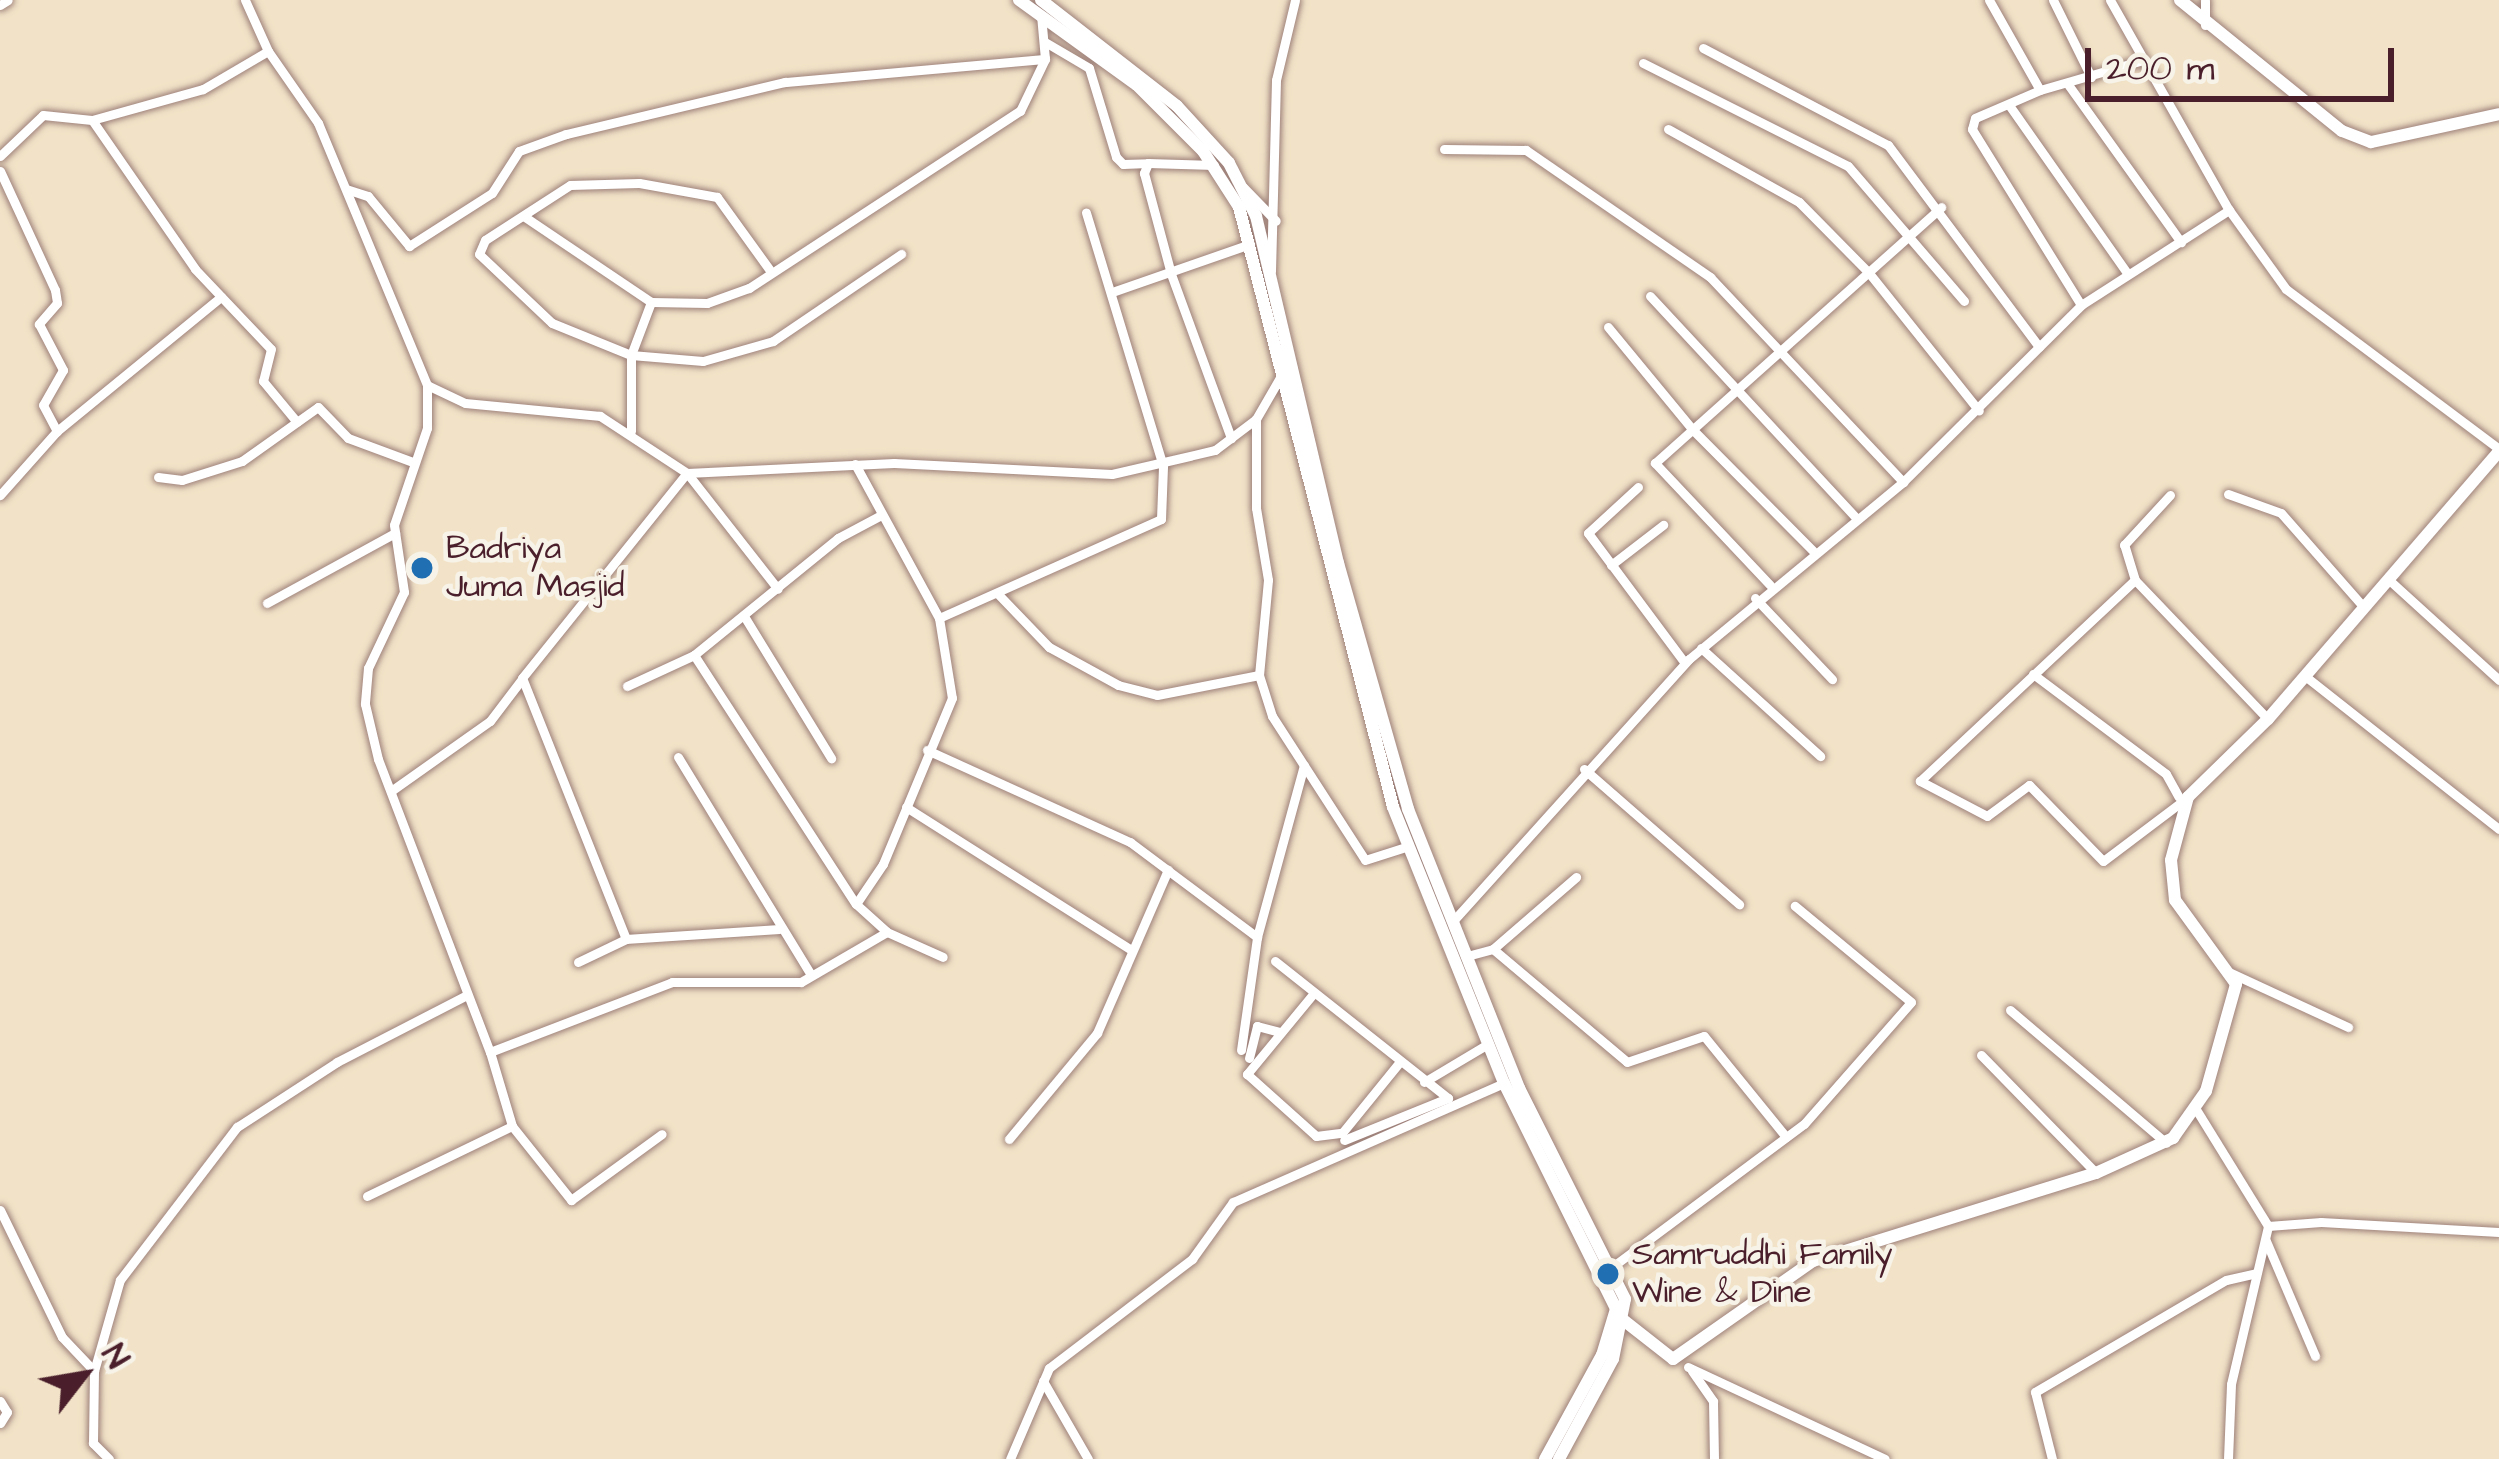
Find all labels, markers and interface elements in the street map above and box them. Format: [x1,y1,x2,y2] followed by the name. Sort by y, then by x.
[2091,24,2400,98] scale bar
[2106,43,2214,94] text: 200 m
[446,529,624,607] place label: Badriya Juma Masjid
[409,555,435,581] marker: Badriya Juma Masjid
[1632,1235,1893,1313] place label: Samruddhi Family Wine & Dine
[1595,1261,1621,1287] marker: Samruddhi Family Wine & Dine
[24,1315,144,1435] north arrow
[90,1336,140,1377] text: N

